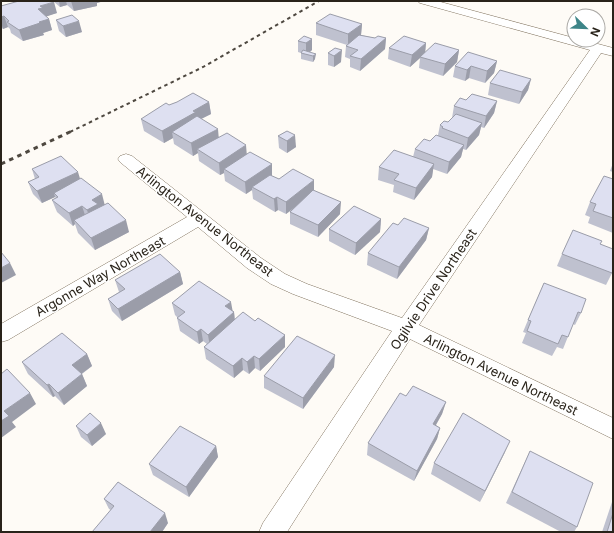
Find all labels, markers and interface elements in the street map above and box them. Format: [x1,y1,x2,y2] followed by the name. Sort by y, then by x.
[566,8,606,48] north arrow
[587,25,603,39] text: N
[133,163,277,279] street label: Arlington Avenue Northeast
[386,225,480,353] street label: Ogilvie Drive Northeast
[32,232,168,320] street label: Argonne Way Northeast
[421,330,581,418] street label: Arlington Avenue Northeast

